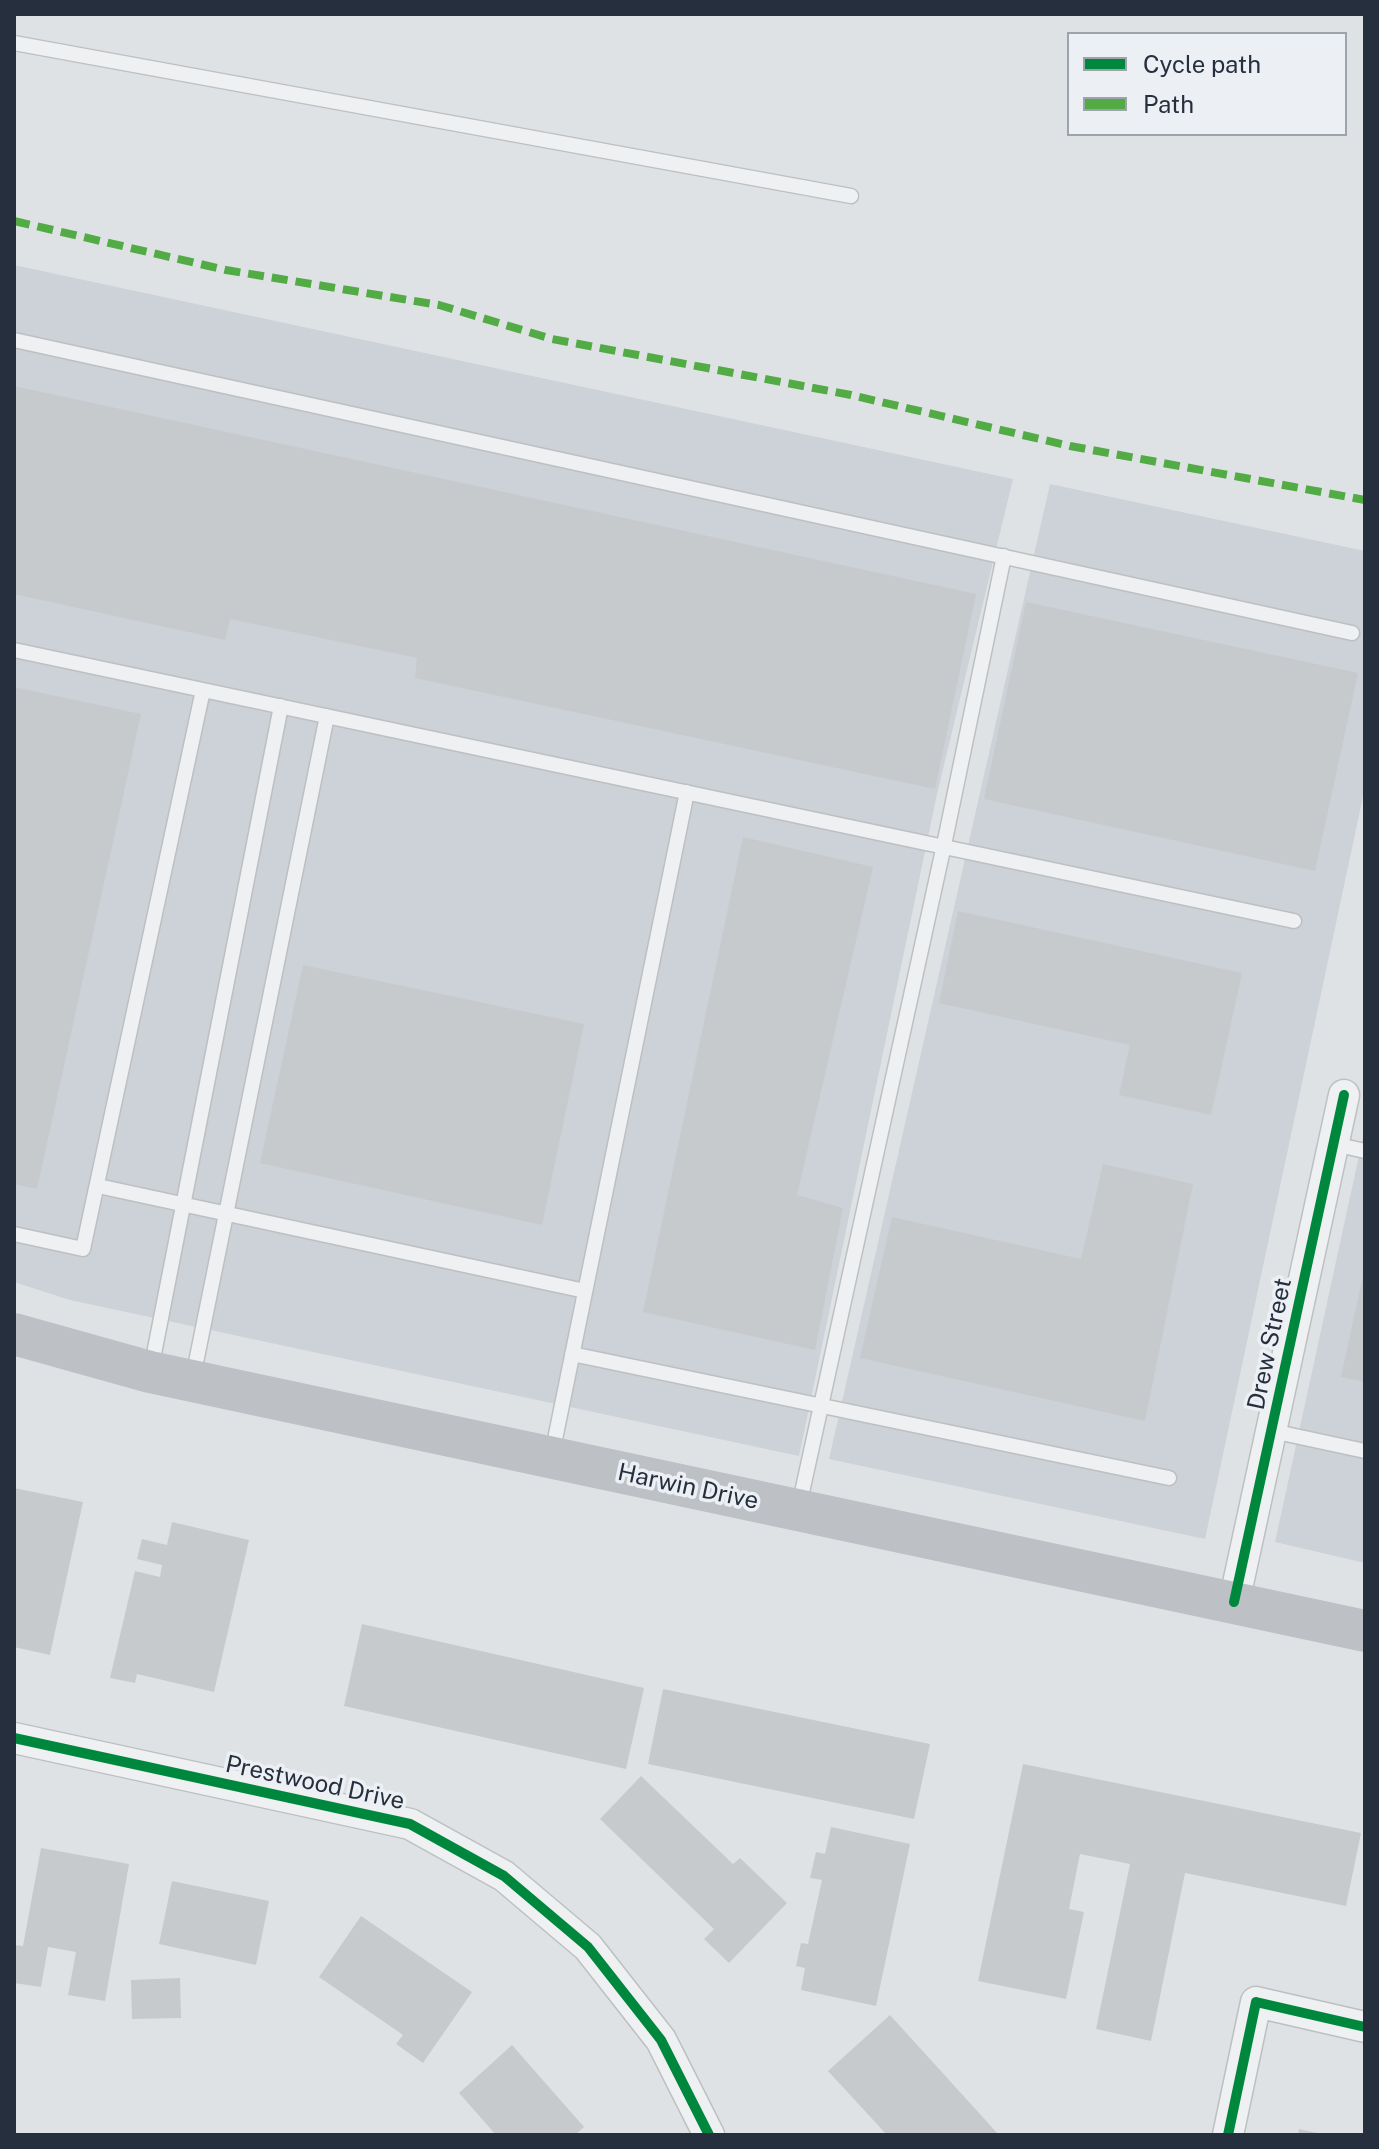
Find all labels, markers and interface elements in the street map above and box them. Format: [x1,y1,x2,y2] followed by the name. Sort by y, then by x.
[1067,32,1347,136] legend
[1143,50,1261,78] text: Cycle path
[1143,90,1194,118] text: Path
[1242,1276,1298,1412] street label: Drew Street
[615,1458,761,1516] street label: Harwin Drive
[223,1750,407,1816] street label: Prestwood Drive

